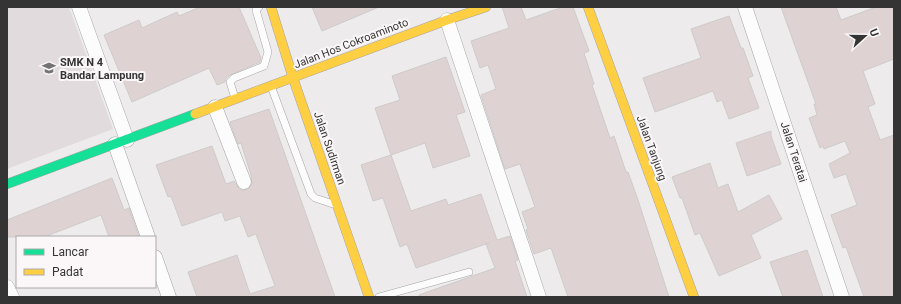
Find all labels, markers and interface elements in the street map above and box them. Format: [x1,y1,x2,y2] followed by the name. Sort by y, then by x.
[292,16,410,71] street label: Jalan Hos Cokroaminoto
[845,16,885,56] north arrow
[866,27,881,38] text: U
[60,56,144,82] place label: SMK N 4 Bandar Lampung
[41,60,57,76] school or university icon: SMK N 4 Bandar Lampung
[311,110,348,186] street label: Jalan Sudirman
[634,114,669,182] street label: Jalan Tanjung
[778,120,809,184] street label: Jalan Teratai
[16,236,156,288] legend
[52,245,89,259] text: Lancar
[52,265,83,279] text: Padat

